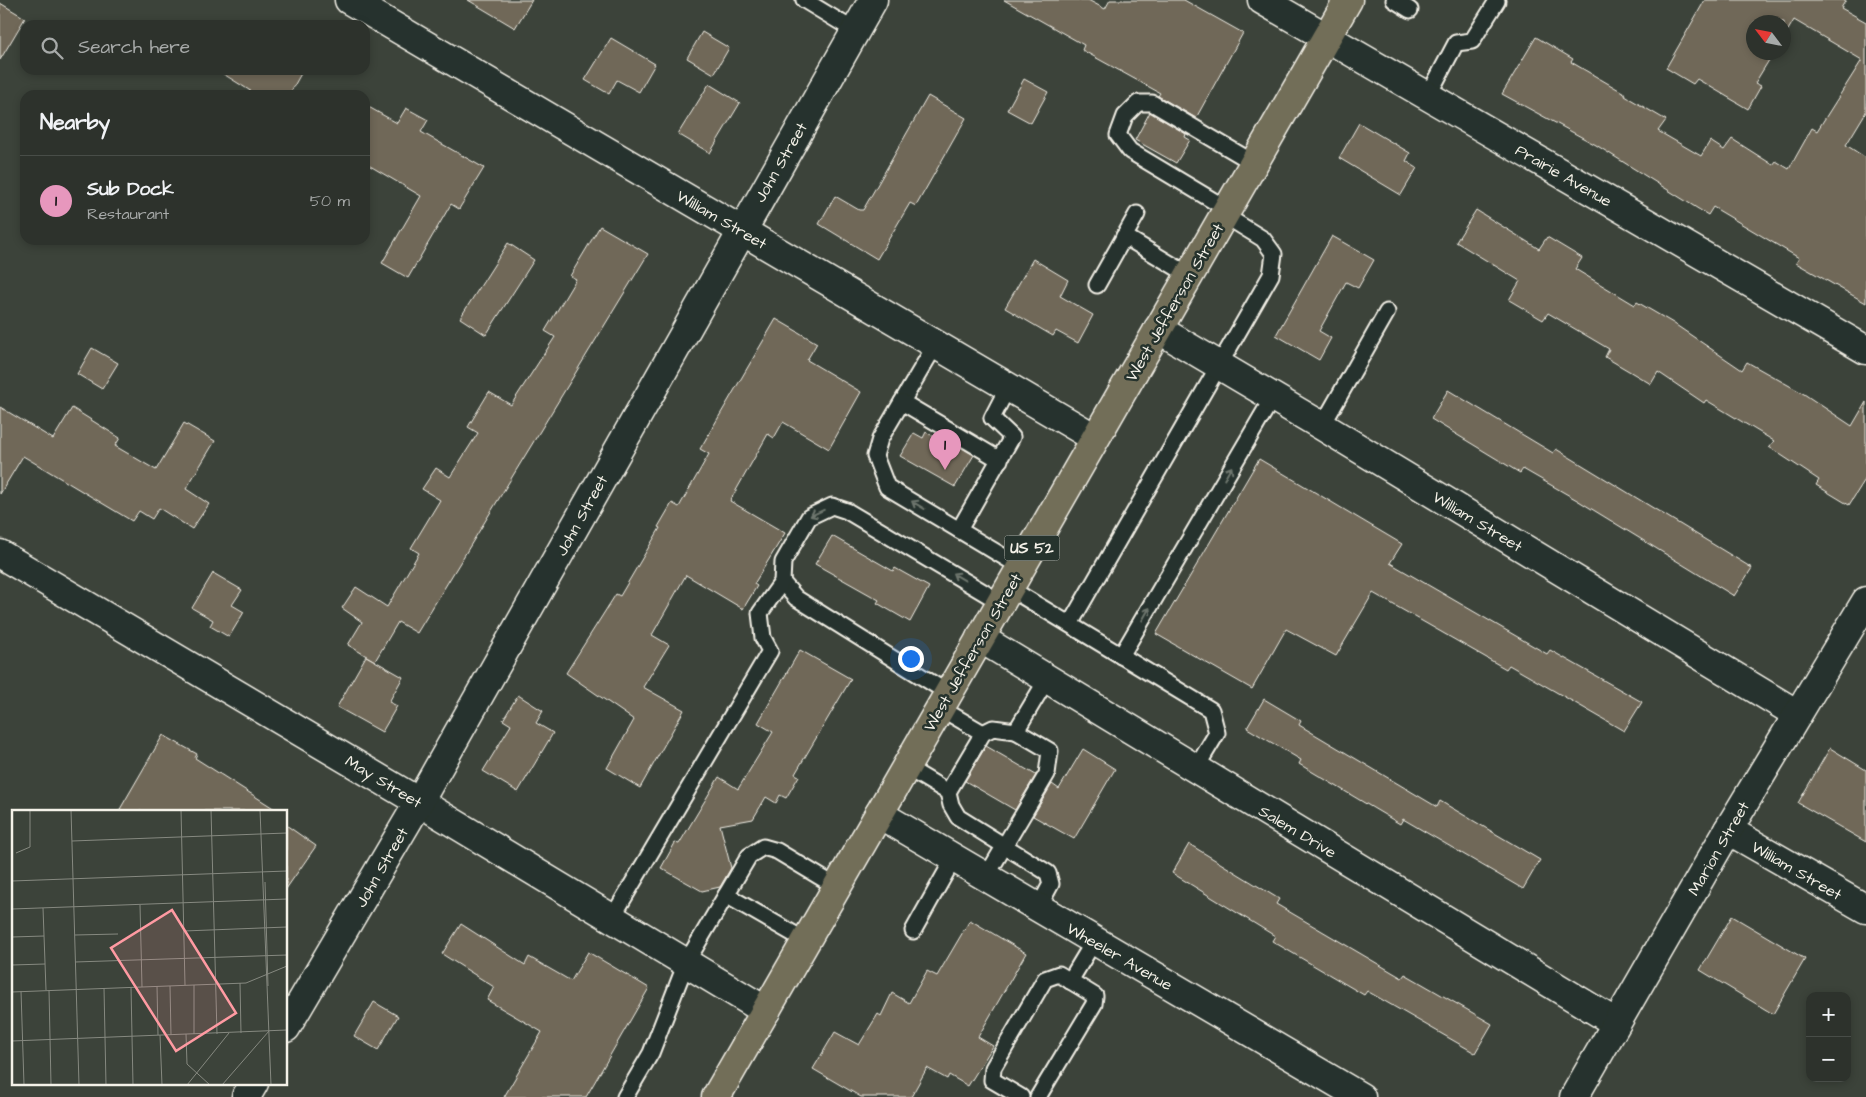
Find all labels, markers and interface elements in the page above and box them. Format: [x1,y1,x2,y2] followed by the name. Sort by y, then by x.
[1746,15,1791,60] north arrow
[20,20,370,75] search box
[38,34,66,62] icon: search
[78,34,190,61] text: Search here
[40,108,110,137] text: Nearby
[749,118,813,207] street label: John Street
[1511,139,1616,213] street label: Prairie Avenue
[87,176,174,203] text: Sub Dock
[672,185,771,255] street label: William Street
[55,190,57,212] text: 1
[310,190,350,212] text: 50 m
[87,203,169,225] text: Restaurant
[1121,219,1229,386] street label: West Jefferson Street
[929,429,961,470] pin: 1
[1224,467,1234,481] one-way arrow
[551,471,613,560] street label: John Street
[1428,486,1527,558] street label: William Street
[911,500,925,510] one-way arrow
[810,509,825,518] one-way arrow
[1004,536,1060,560] road number: US 52
[919,569,1027,736] street label: West Jefferson Street
[952,572,966,582] one-way arrow
[1141,607,1151,621] one-way arrow
[898,646,924,672] your location
[340,750,426,815] street label: May Street
[1683,797,1755,900] street label: Marion Street
[1255,800,1341,864] street label: Salem Drive
[12,810,288,1084] inset map
[350,823,414,912] street label: John Street
[1747,836,1846,906] street label: William Street
[1063,918,1177,996] street label: Wheeler Avenue
[1806,992,1851,1082] map controls
[1806,992,1851,1037] button: +
[1806,1037,1851,1082] button: −

